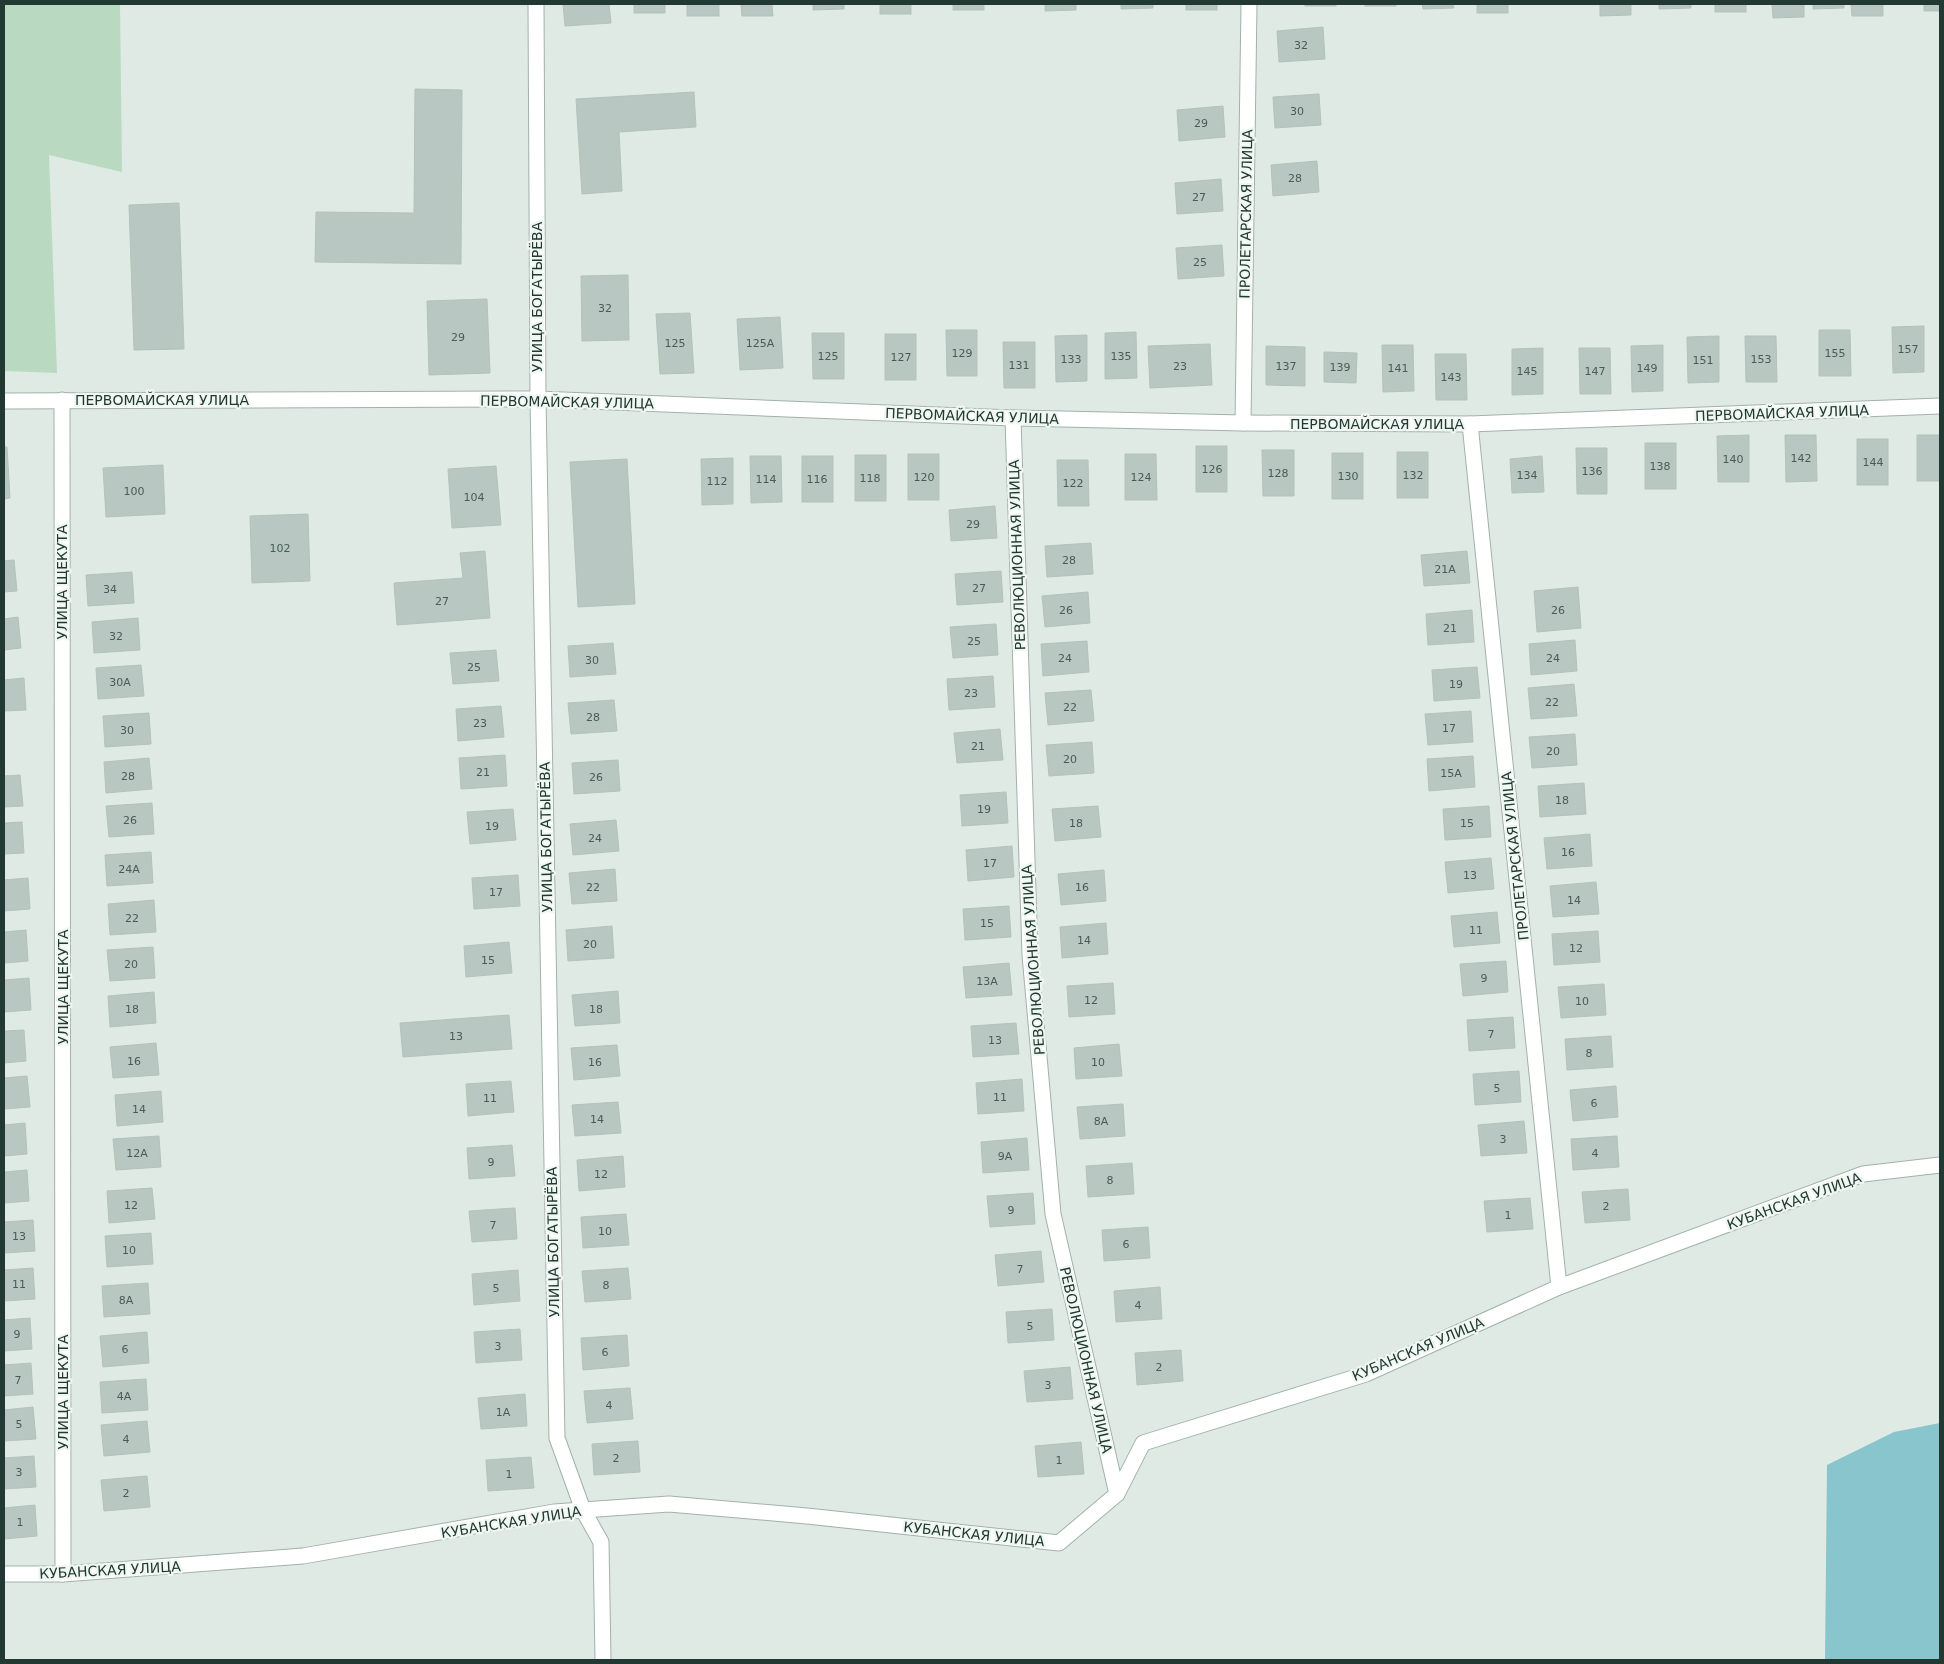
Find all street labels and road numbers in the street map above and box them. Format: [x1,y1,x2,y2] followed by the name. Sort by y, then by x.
[1237,129,1255,299] street label: ПРОЛЕТАРСКАЯ УЛИЦА
[528,221,545,372] street label: УЛИЦА БОГАТЫРЁВА
[75,391,249,408] street label: ПЕРВОМАЙСКАЯ УЛИЦА
[480,391,655,412] street label: ПЕРВОМАЙСКАЯ УЛИЦА
[1695,401,1870,424] street label: ПЕРВОМАЙСКАЯ УЛИЦА
[885,404,1060,427] street label: ПЕРВОМАЙСКАЯ УЛИЦА
[1290,415,1464,432] street label: ПЕРВОМАЙСКАЯ УЛИЦА
[1006,459,1028,651] street label: РЕВОЛЮЦИОННАЯ УЛИЦА
[54,524,70,640] street label: УЛИЦА ЩЕКУТА
[536,761,555,912] street label: УЛИЦА БОГАТЫРЁВА
[1498,771,1532,941] street label: ПРОЛЕТАРСКАЯ УЛИЦА
[1018,864,1048,1056] street label: РЕВОЛЮЦИОННАЯ УЛИЦА
[55,929,71,1045] street label: УЛИЦА ЩЕКУТА
[543,1166,562,1317] street label: УЛИЦА БОГАТЫРЁВА
[1725,1169,1864,1233] street label: КУБАНСКАЯ УЛИЦА
[1057,1265,1115,1455] street label: РЕВОЛЮЦИОННАЯ УЛИЦА
[1350,1314,1487,1384] street label: КУБАНСКАЯ УЛИЦА
[55,1334,71,1450] street label: УЛИЦА ЩЕКУТА
[440,1503,583,1541] street label: КУБАНСКАЯ УЛИЦА
[903,1519,1046,1549] street label: КУБАНСКАЯ УЛИЦА
[39,1558,182,1582] street label: КУБАНСКАЯ УЛИЦА

